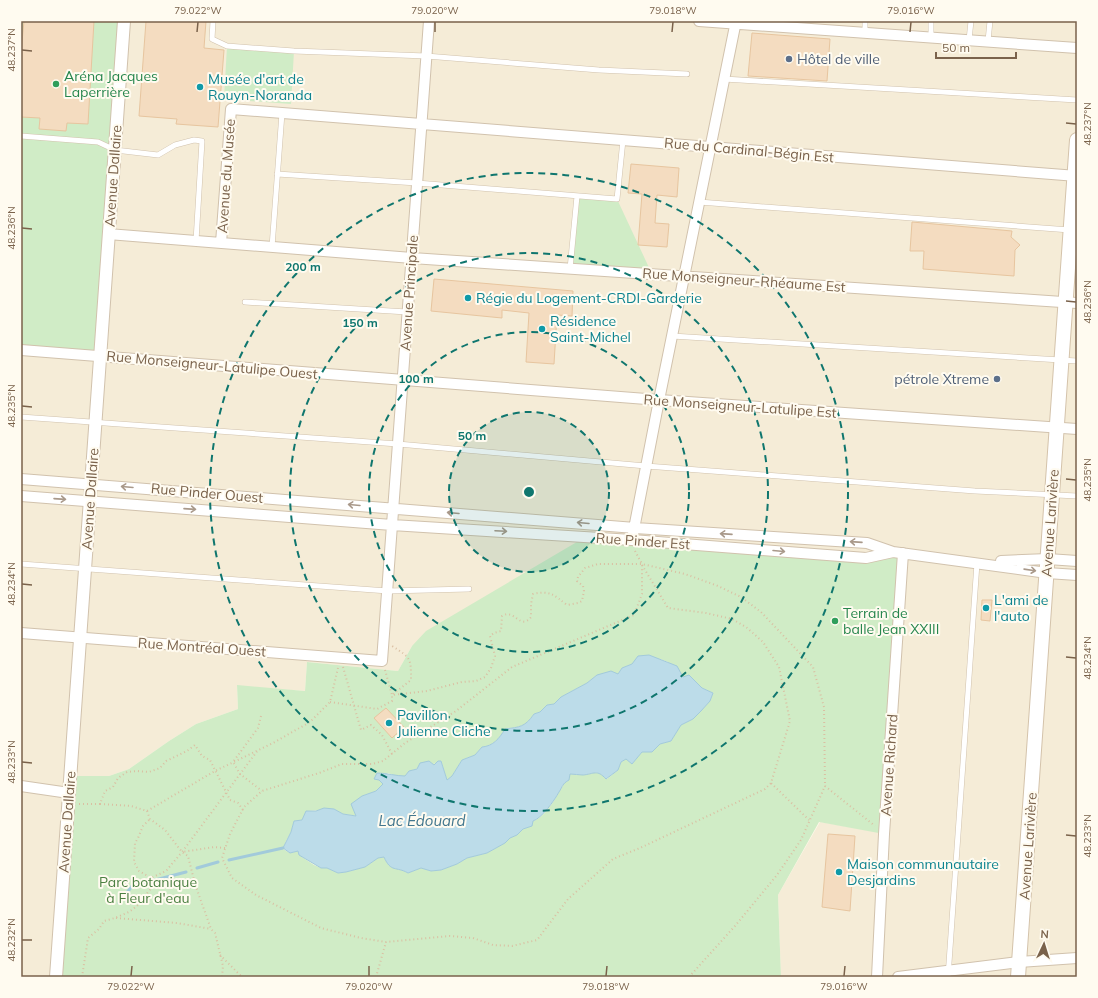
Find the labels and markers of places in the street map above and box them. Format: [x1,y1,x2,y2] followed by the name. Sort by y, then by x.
[797,50,880,68] place label: Hôtel de ville
[784,54,794,64] marker: Hôtel de ville
[64,67,158,101] place label: Aréna Jacques Laperrière
[208,70,312,104] place label: Musée d'art de Rouyn-Noranda
[51,79,61,89] marker: Aréna Jacques Laperrière
[195,82,205,92] marker: Musée d'art de Rouyn-Noranda
[476,289,702,307] place label: Régie du Logement-CRDI-Garderie
[463,293,473,303] marker: Régie du Logement-CRDI-Garderie
[550,312,631,346] place label: Résidence Saint-Michel
[537,324,547,334] marker: Résidence Saint-Michel
[894,370,989,388] place label: pétrole Xtreme
[992,374,1002,384] marker: pétrole Xtreme
[522,485,536,499] centre of rings
[994,591,1048,625] place label: L'ami de l'auto
[981,603,991,613] marker: L'ami de l'auto
[843,604,939,638] place label: Terrain de balle Jean XXIII
[830,616,840,626] marker: Terrain de balle Jean XXIII
[397,706,491,740] place label: Pavillon Julienne Cliche
[384,718,394,728] marker: Pavillon Julienne Cliche
[847,855,999,889] place label: Maison communautaire Desjardins
[834,867,844,877] marker: Maison communautaire Desjardins

